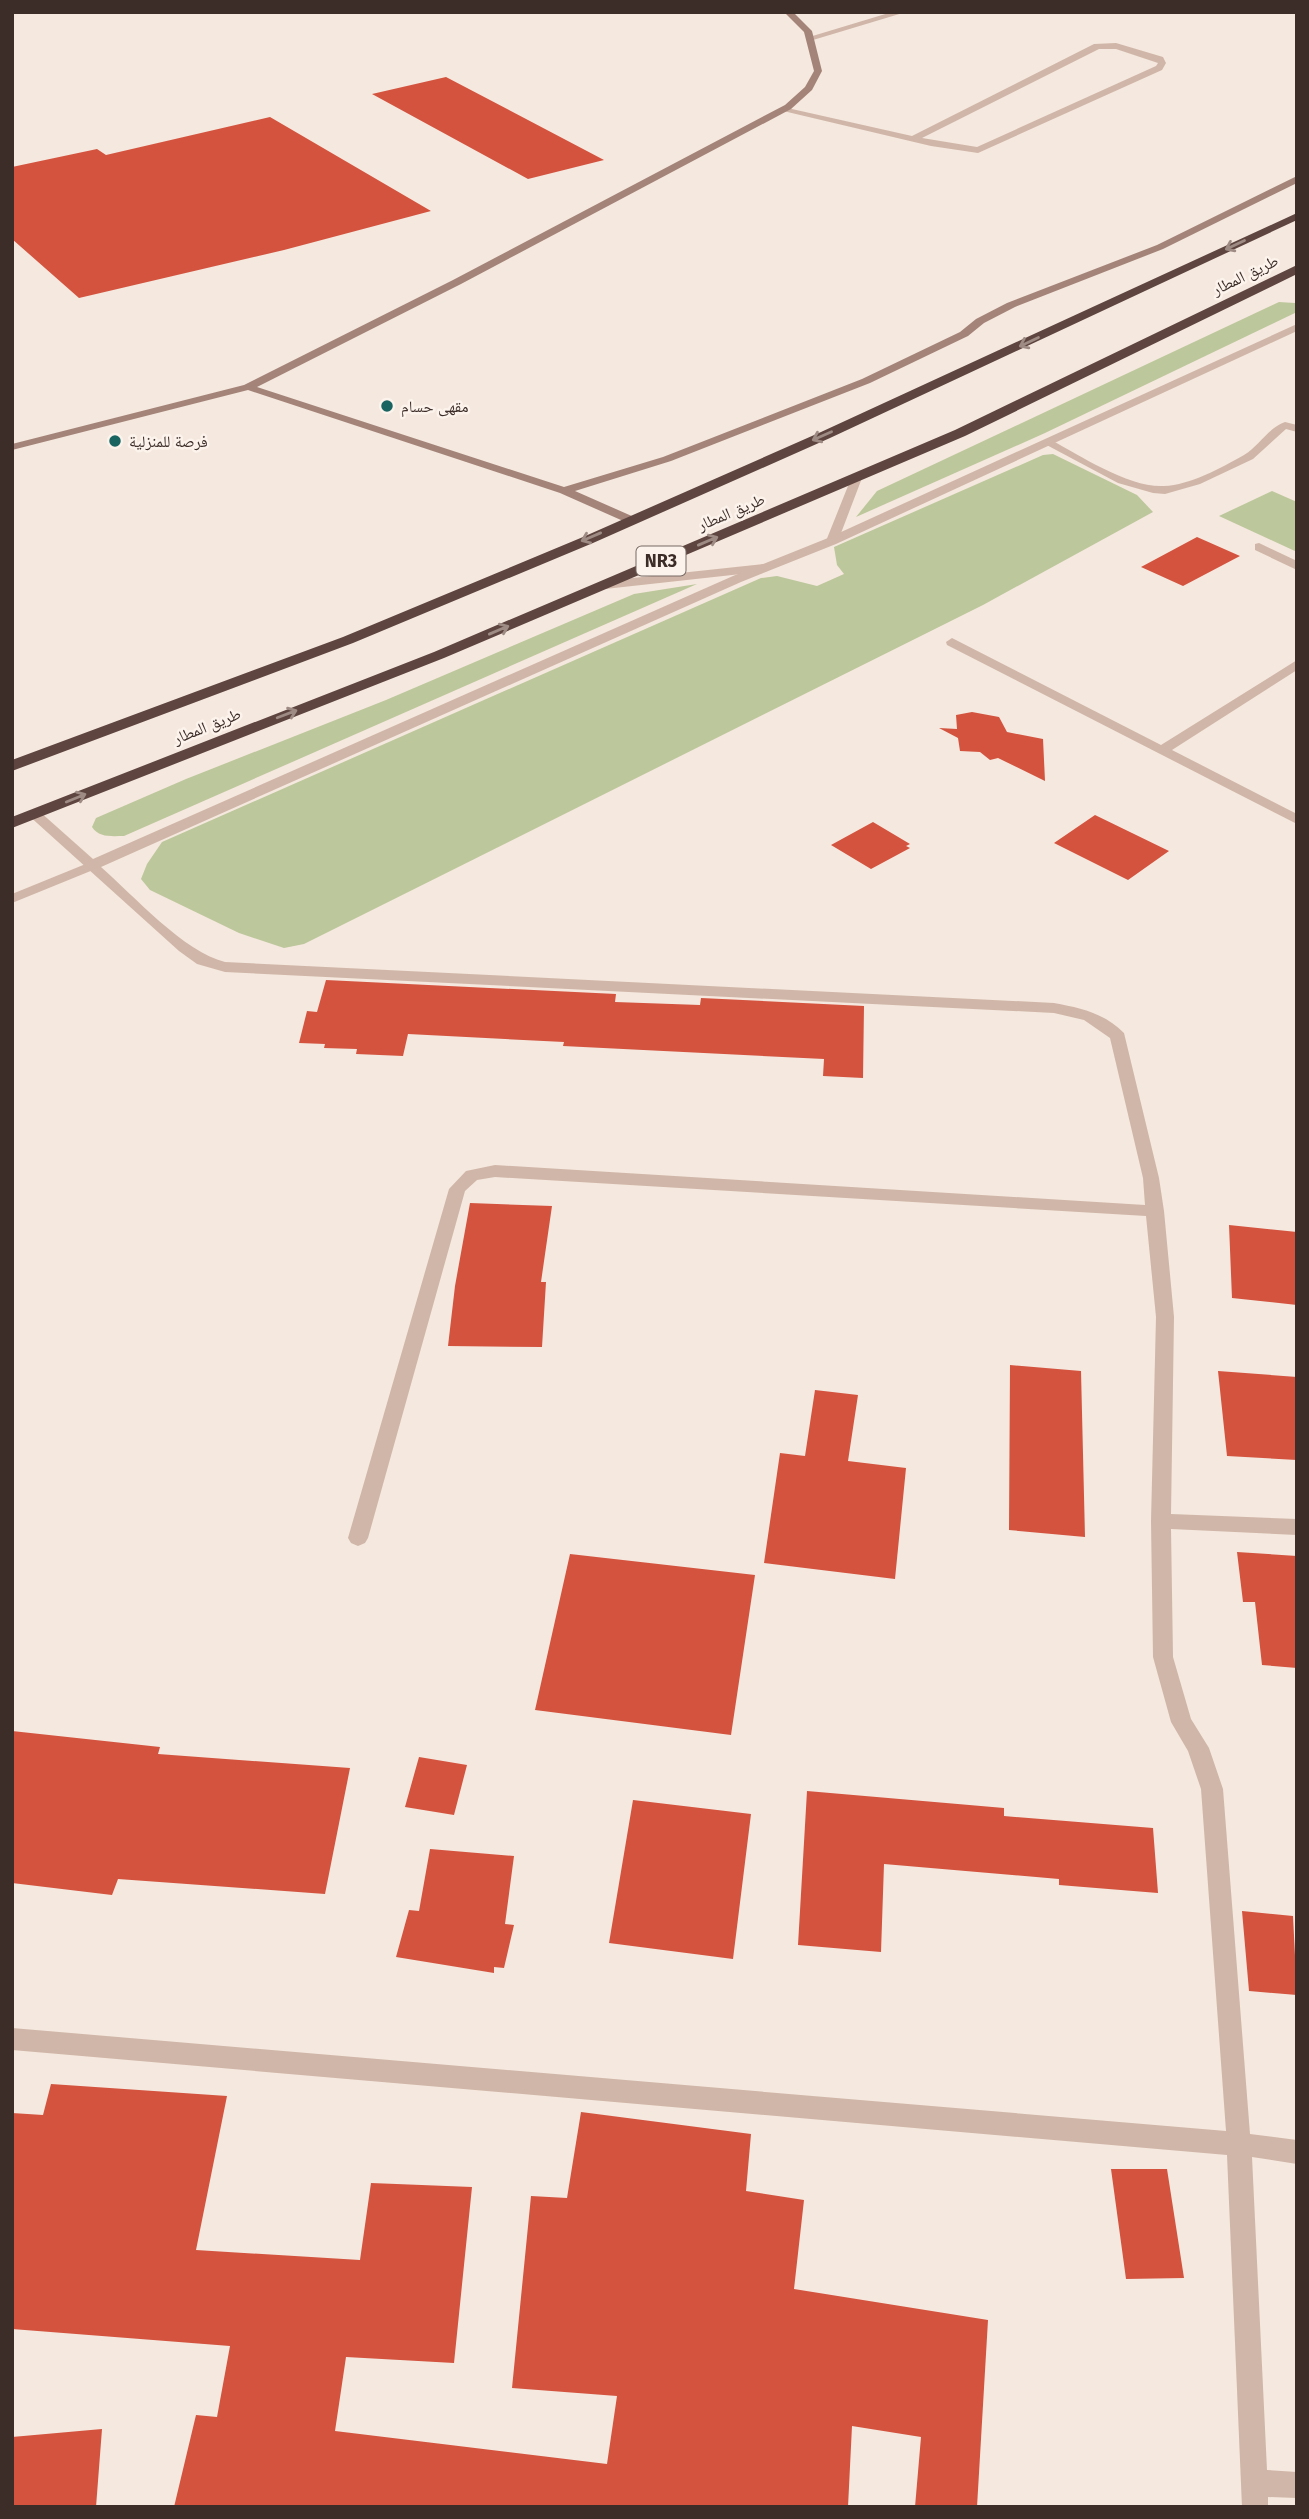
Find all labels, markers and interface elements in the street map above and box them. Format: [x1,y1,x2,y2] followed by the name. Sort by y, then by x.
[1225,239,1246,253] one-way arrow
[1208,251,1282,300] street label: طريق المطار
[1019,336,1040,350] one-way arrow
[401,397,468,417] place label: مقهى حسام
[379,398,395,414] marker: مقهى حسام
[812,431,833,444] one-way arrow
[129,432,208,451] place label: فرصة للمنزلية
[107,433,123,449] marker: فرصة للمنزلية
[694,489,768,536] street label: طريق المطار
[581,531,602,544] one-way arrow
[697,533,718,546] one-way arrow
[636,546,686,576] road number: NR3
[487,623,509,636] one-way arrow
[170,704,244,749] street label: طريق المطار
[276,706,298,719] one-way arrow
[64,790,86,803] one-way arrow

